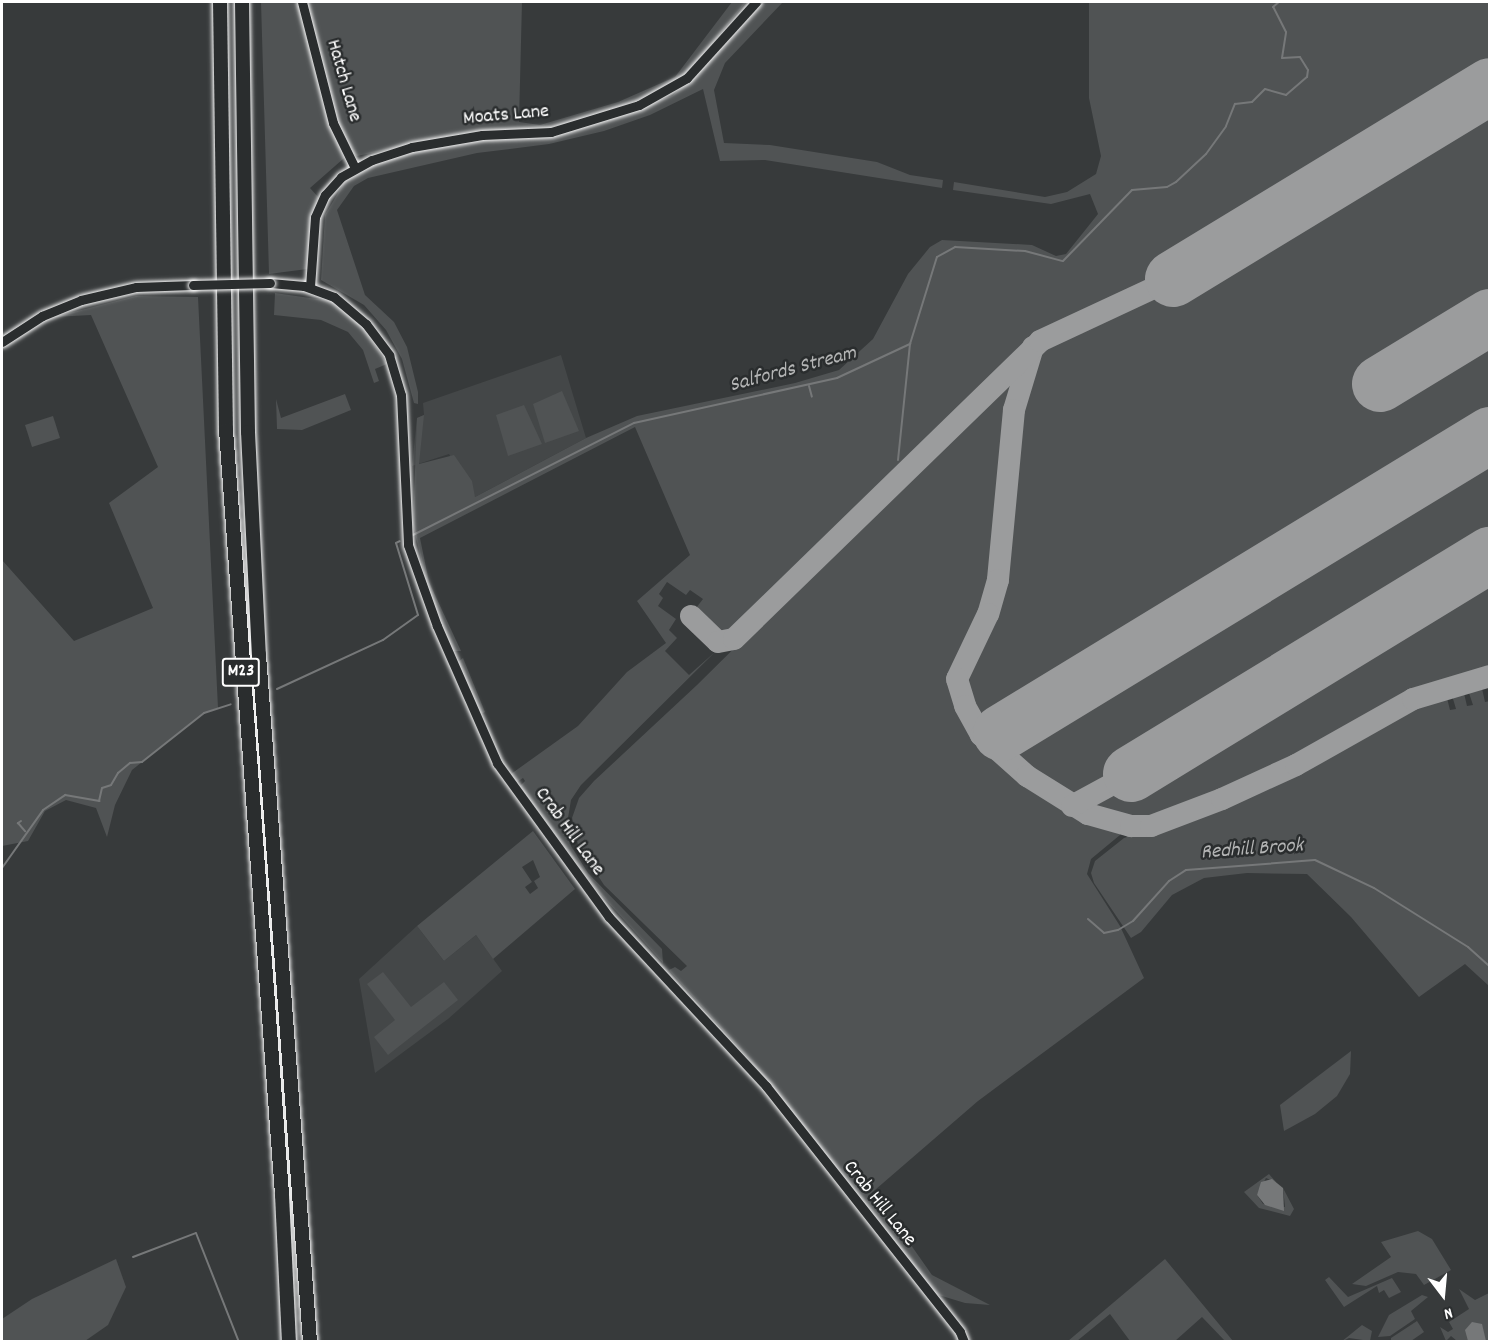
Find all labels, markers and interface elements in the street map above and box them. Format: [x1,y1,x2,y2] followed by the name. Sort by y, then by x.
[320,37,366,125] street label: Hatch Lane
[462,100,550,132] street label: Moats Lane
[727,341,859,399] water label: Salfords Stream
[222,657,260,687] road number: M23
[529,783,609,881] street label: Crab Hill Lane
[1200,834,1304,866] water label: Redhill Brook
[837,1156,921,1252] street label: Crab Hill Lane
[1413,1265,1473,1325] north arrow
[1441,1301,1455,1325] text: N

